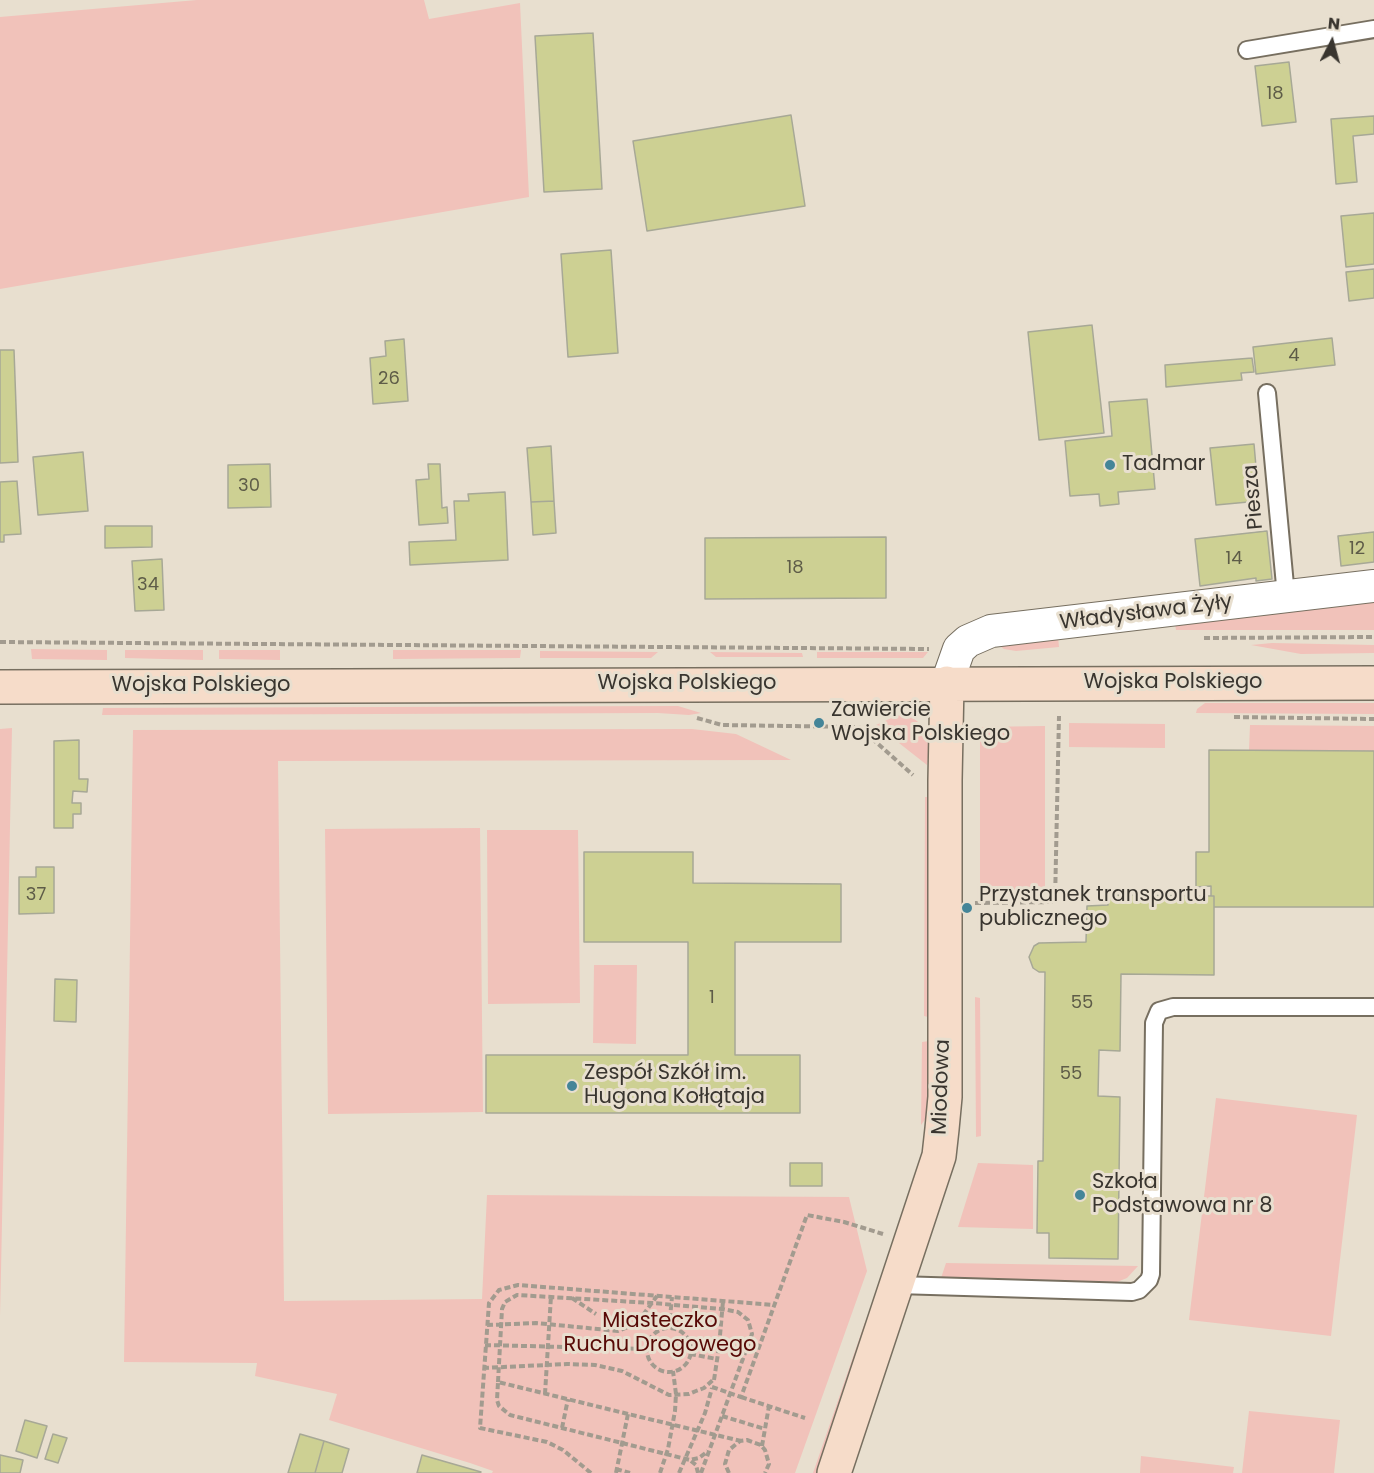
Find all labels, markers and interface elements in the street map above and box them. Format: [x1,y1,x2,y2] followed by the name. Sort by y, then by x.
[1302,12,1362,72] north arrow
[1327,12,1341,36] text: N
[1266,83,1284,105] house number: 18
[1288,345,1300,367] house number: 4
[378,368,400,390] house number: 26
[1122,452,1205,478] place label: Tadmar
[1103,458,1117,472] marker: Tadmar
[1239,463,1269,531] street label: Piesza
[238,475,260,497] house number: 30
[1349,538,1365,560] house number: 12
[1225,548,1243,570] house number: 14
[786,557,804,579] house number: 18
[137,574,159,596] house number: 34
[1058,590,1234,636] street label: Władysława Żyły
[1083,670,1263,696] street label: Wojska Polskiego
[597,671,777,697] street label: Wojska Polskiego
[111,673,291,699] street label: Wojska Polskiego
[831,698,1010,748] place label: Zawiercie Wojska Polskiego
[812,716,826,730] marker: Zawiercie Wojska Polskiego
[979,883,1207,933] place label: Przystanek transportu publicznego
[26,884,46,906] house number: 37
[960,901,974,915] marker: Przystanek transportu publicznego
[709,987,715,1009] house number: 1
[1071,992,1093,1014] house number: 55
[928,1039,956,1135] street label: Miodowa
[584,1061,765,1111] place label: Zespół Szkół im. Hugona Kołłątaja
[1060,1063,1082,1085] house number: 55
[565,1079,579,1093] marker: Zespół Szkół im. Hugona Kołłątaja
[1092,1170,1272,1220] place label: Szkoła Podstawowa nr 8
[1073,1188,1087,1202] marker: Szkoła Podstawowa nr 8
[563,1309,757,1359] park label: Miasteczko Ruchu Drogowego

